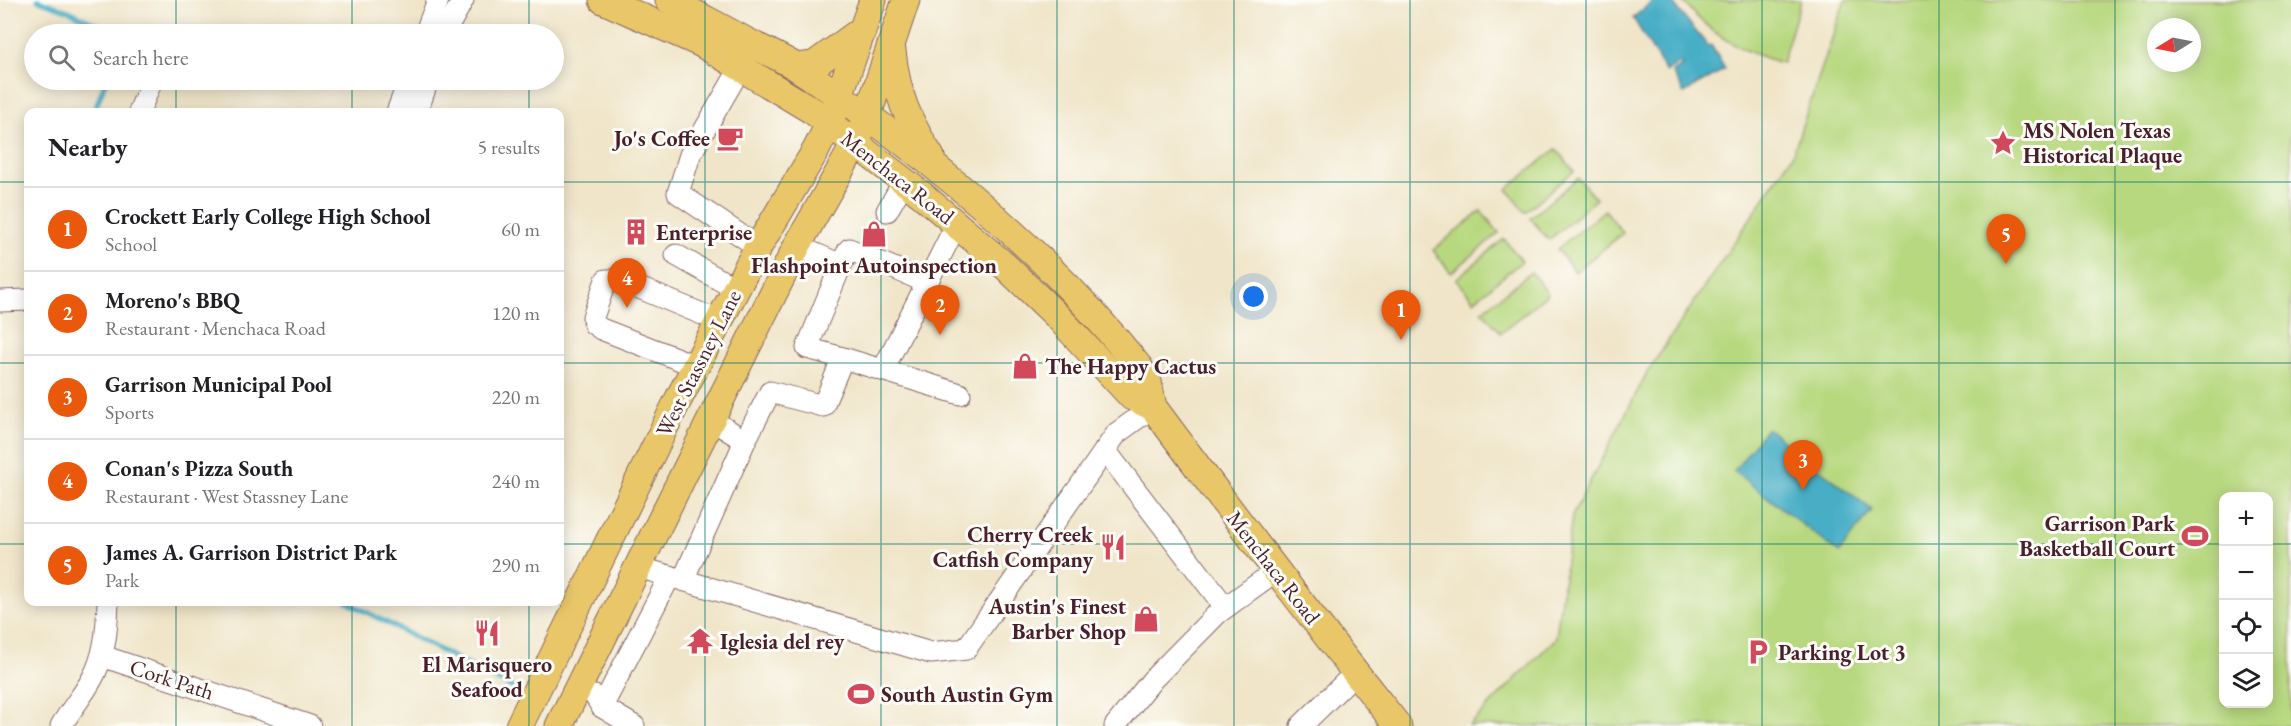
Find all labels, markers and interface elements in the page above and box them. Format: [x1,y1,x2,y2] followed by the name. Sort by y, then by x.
[2147,18,2201,72] north arrow
[24,24,564,90] search box
[45,41,78,74] icon: search
[93,43,188,72] text: Search here
[2023,116,2182,170] place label: MS Nolen Texas Historical Plaque
[715,123,745,153] cafe icon: Jo's Coffee
[612,124,710,153] place label: Jo's Coffee
[835,124,961,231] street label: Menchaca Road
[1988,128,2018,158] place icon: MS Nolen Texas Historical Plaque
[48,130,128,164] text: Nearby
[477,134,540,160] text: 5 results
[105,202,431,231] text: Crockett Early College High School
[1986,214,2026,264] pin: 5
[62,216,73,242] text: 1
[501,216,540,242] text: 60 m
[621,217,651,247] building icon: Enterprise
[656,218,752,247] place label: Enterprise
[859,219,889,249] shop icon: Flashpoint Autoinspection
[105,231,157,257] text: School
[751,251,997,280] place label: Flashpoint Autoinspection
[608,258,646,308] pin: 4
[1239,282,1268,311] your location
[649,284,748,442] street label: West Stassney Lane
[105,286,240,315] text: Moreno's BBQ
[920,286,960,335] pin: 2
[1382,290,1420,340] pin: 1
[62,300,73,326] text: 2
[492,300,540,326] text: 120 m
[105,315,326,341] text: Restaurant · Menchaca Road
[1010,351,1040,381] shop icon: The Happy Cactus
[1045,352,1216,381] place label: The Happy Cactus
[105,370,332,399] text: Garrison Municipal Pool
[62,384,73,410] text: 3
[492,384,540,410] text: 220 m
[105,399,154,425] text: Sports
[1784,440,1822,490] pin: 3
[105,454,293,483] text: Conan's Pizza South
[62,468,73,494] text: 4
[492,468,540,494] text: 240 m
[105,483,348,509] text: Restaurant · West Stassney Lane
[2219,492,2273,708] map controls
[2219,492,2273,546] button: +
[1220,505,1328,631] street label: Menchaca Road
[2019,509,2176,563] place label: Garrison Park Basketball Court
[933,520,1094,574] place label: Cherry Creek Catfish Company
[2180,521,2210,551] sports icon: Garrison Park Basketball Court
[1098,532,1128,562] restaurant icon: Cherry Creek Catfish Company
[105,538,397,567] text: James A. Garrison District Park
[2219,546,2273,600] button: −
[62,552,73,578] text: 5
[492,552,540,578] text: 290 m
[105,567,139,593] text: Park
[988,592,1127,646] place label: Austin's Finest Barber Shop
[2219,600,2273,654] button: locate
[1131,604,1161,634] shop icon: Austin's Finest Barber Shop
[472,618,502,648] restaurant icon: El Marisquero Seafood
[685,626,715,656] temple icon: Iglesia del rey
[720,627,845,656] place label: Iglesia del rey
[1743,637,1773,667] parking icon: Parking Lot 3
[1778,638,1906,667] place label: Parking Lot 3
[422,650,552,704] place label: El Marisquero Seafood
[126,652,218,707] street label: Cork Path
[2219,654,2273,708] button: layers
[846,679,876,709] sports icon: South Austin Gym
[881,680,1054,709] place label: South Austin Gym

